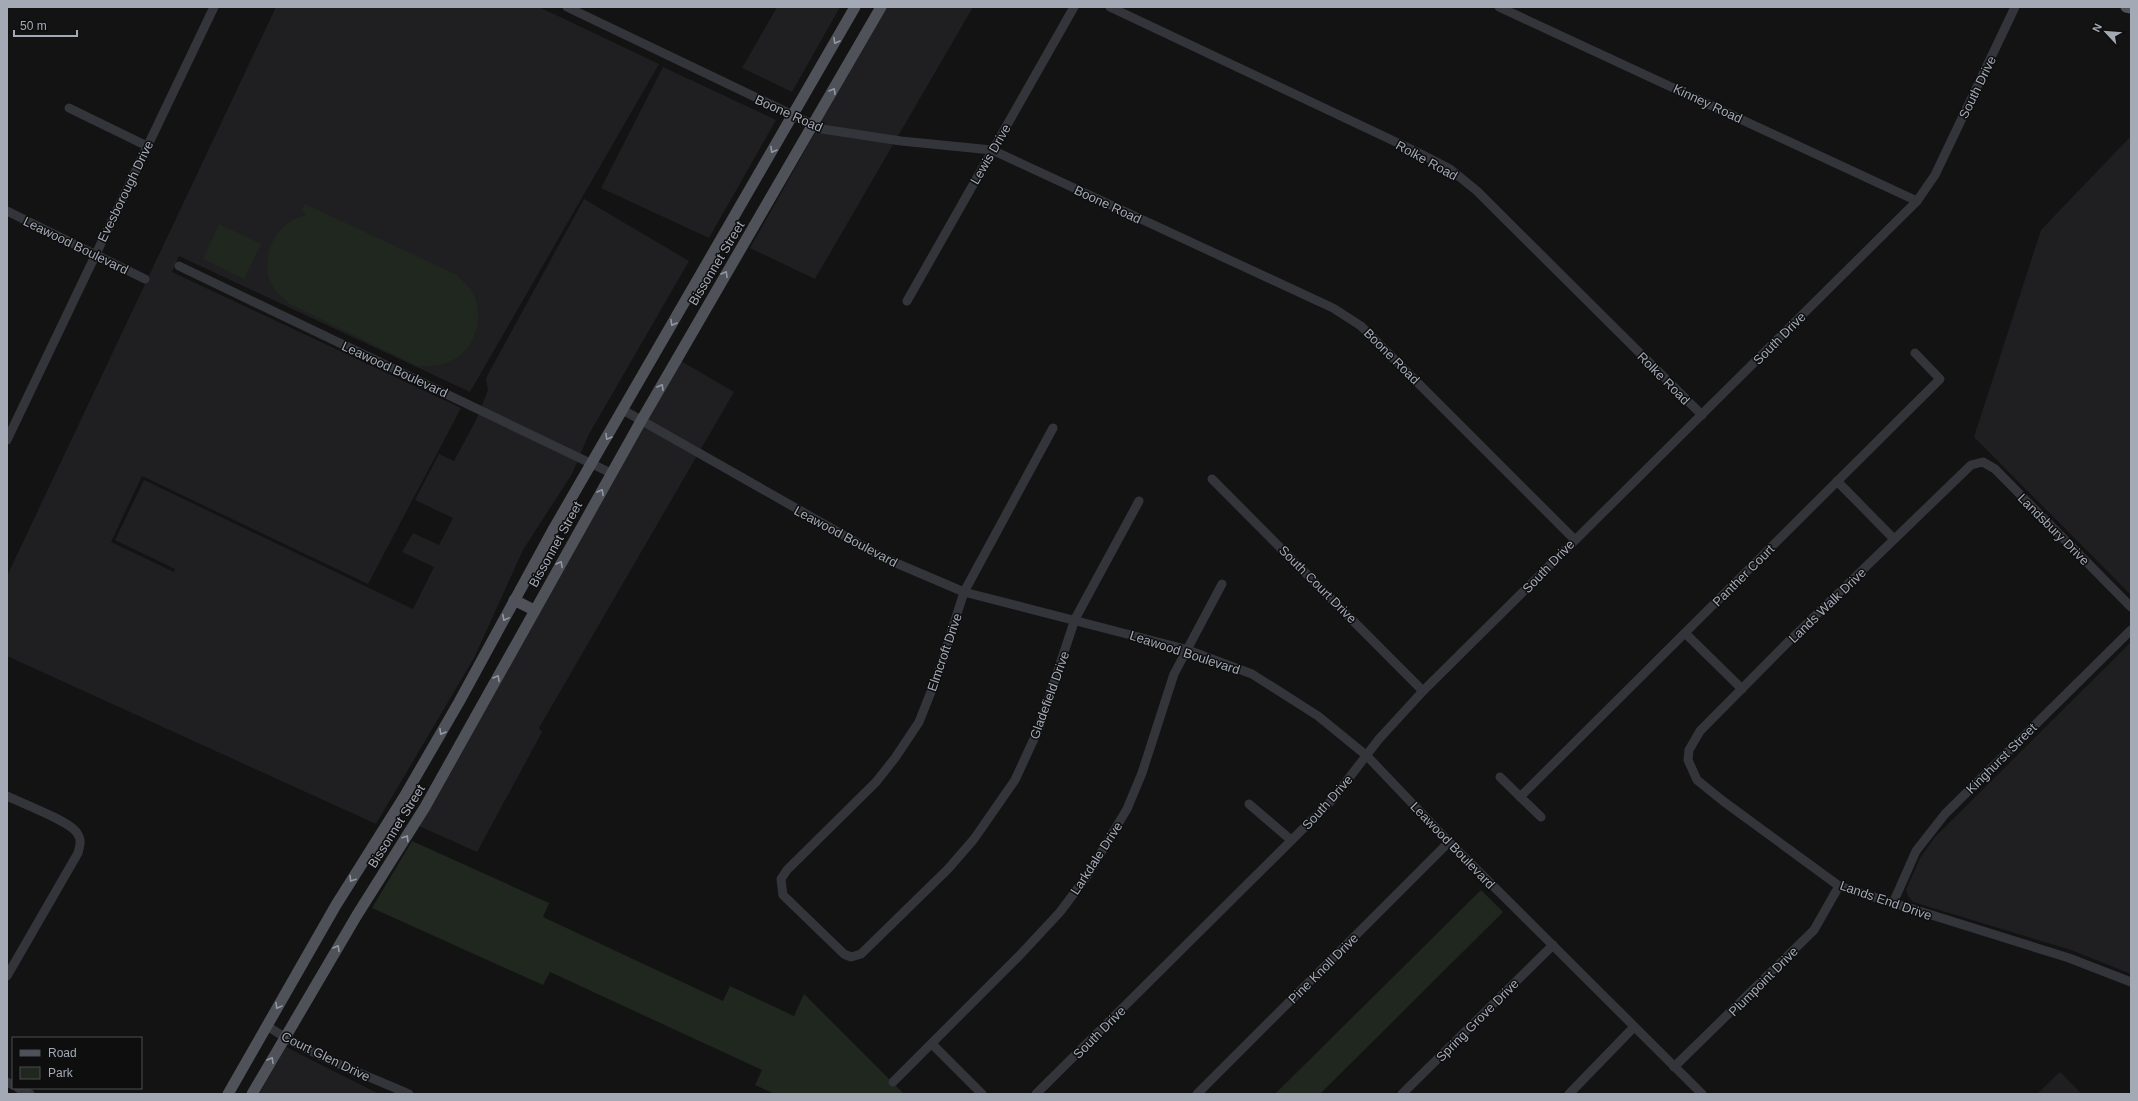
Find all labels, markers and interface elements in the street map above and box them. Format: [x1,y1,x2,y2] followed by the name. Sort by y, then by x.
[14,12,77,38] scale bar
[2086,12,2126,52] north arrow
[20,19,47,33] text: 50 m
[2090,21,2104,34] text: N
[833,37,840,44] one-way arrow
[1956,53,1999,121] street label: South Drive
[1671,81,1745,126] street label: Kinney Road
[829,88,836,95] one-way arrow
[753,92,825,135] street label: Boone Road
[967,121,1014,187] street label: Lewis Drive
[1393,137,1460,183] street label: Rolke Road
[94,138,156,244] street label: Evesborough Drive
[771,145,778,153] one-way arrow
[1072,182,1144,227] street label: Boone Road
[21,214,131,277] street label: Leawood Boulevard
[685,218,748,308] street label: Bissonnet Street
[721,271,728,278] one-way arrow
[1750,309,1809,368] street label: South Drive
[671,319,678,326] one-way arrow
[1361,325,1423,387] street label: Boone Road
[340,338,450,401] street label: Leawood Boulevard
[1634,349,1693,408] street label: Rolke Road
[656,384,663,391] one-way arrow
[606,433,613,440] one-way arrow
[597,489,604,496] one-way arrow
[2015,491,2092,568] street label: Landsbury Drive
[526,499,585,590] street label: Bissonnet Street
[792,503,900,570] street label: Leawood Boulevard
[1519,537,1577,596] street label: South Drive
[1709,541,1778,609] street label: Panther Court
[1276,543,1359,626] street label: South Court Drive
[556,561,563,568] one-way arrow
[1786,565,1869,646] street label: Lands Walk Drive
[924,611,965,693] street label: Elmcroft Drive
[502,614,509,622] one-way arrow
[1128,628,1242,677] street label: Leawood Boulevard
[1027,649,1072,741] street label: Gladefield Drive
[492,675,499,682] one-way arrow
[1963,720,2040,797] street label: Kinghurst Street
[439,728,446,735] one-way arrow
[1299,772,1356,833] street label: South Drive
[365,782,428,871] street label: Bissonnet Street
[1407,799,1498,892] street label: Leawood Boulevard
[1067,819,1126,898] street label: Larkdale Drive
[401,835,409,842] one-way arrow
[350,875,357,882] one-way arrow
[1838,878,1934,923] street label: Lands End Drive
[1285,930,1361,1006] street label: Pine Knoll Drive
[1726,944,1801,1019] street label: Plumpoint Drive
[333,945,340,952] one-way arrow
[1433,976,1522,1065] street label: Spring Grove Drive
[276,1002,283,1009] one-way arrow
[1070,1003,1129,1062] street label: South Drive
[279,1028,373,1084] street label: Court Glen Drive
[12,1037,142,1089] legend
[48,1046,77,1060] text: Road
[267,1057,274,1064] one-way arrow
[48,1066,74,1080] text: Park

